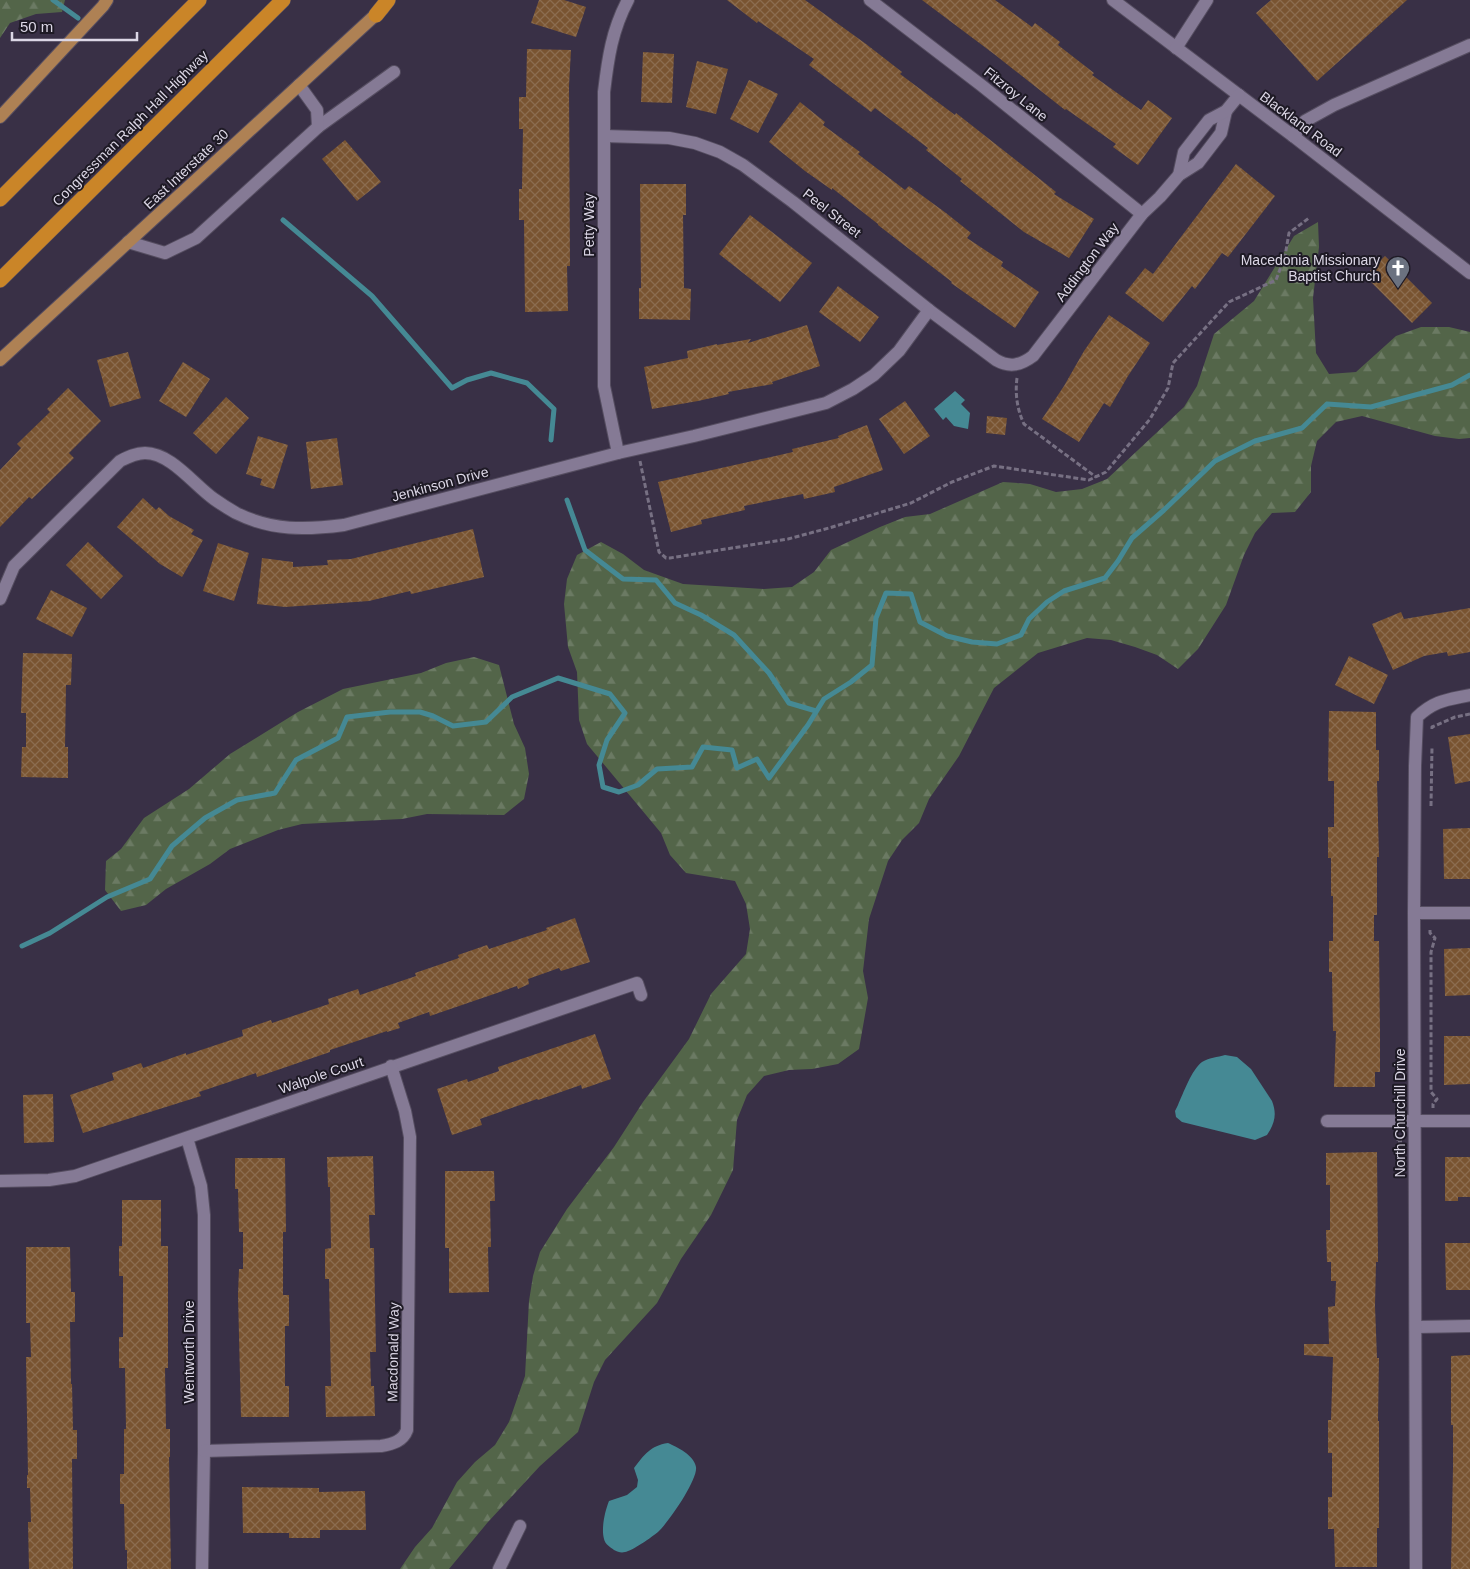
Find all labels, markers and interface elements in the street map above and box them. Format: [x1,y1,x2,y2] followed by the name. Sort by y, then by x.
[12,10,138,42] scale bar
[20,18,53,35] text: 50 m
[49,47,211,209] street label: Congressman Ralph Hall Highway
[981,64,1051,125] street label: Fitzroy Lane
[1257,88,1345,160] street label: Blackland Road
[140,126,232,212] street label: East Interstate 30
[800,185,864,241] street label: Peel Street
[581,193,597,257] street label: Petty Way
[1052,219,1122,305] street label: Addington Way
[1241,252,1380,284] place label: Macedonia Missionary Baptist Church
[1385,255,1411,289] church icon: Macedonia Missionary Baptist Church
[390,463,490,505] street label: Jenkinson Drive
[1392,1048,1408,1178] street label: North Churchill Drive
[277,1053,365,1097] street label: Walpole Court
[181,1300,197,1404] street label: Wentworth Drive
[384,1302,402,1402] street label: Macdonald Way

